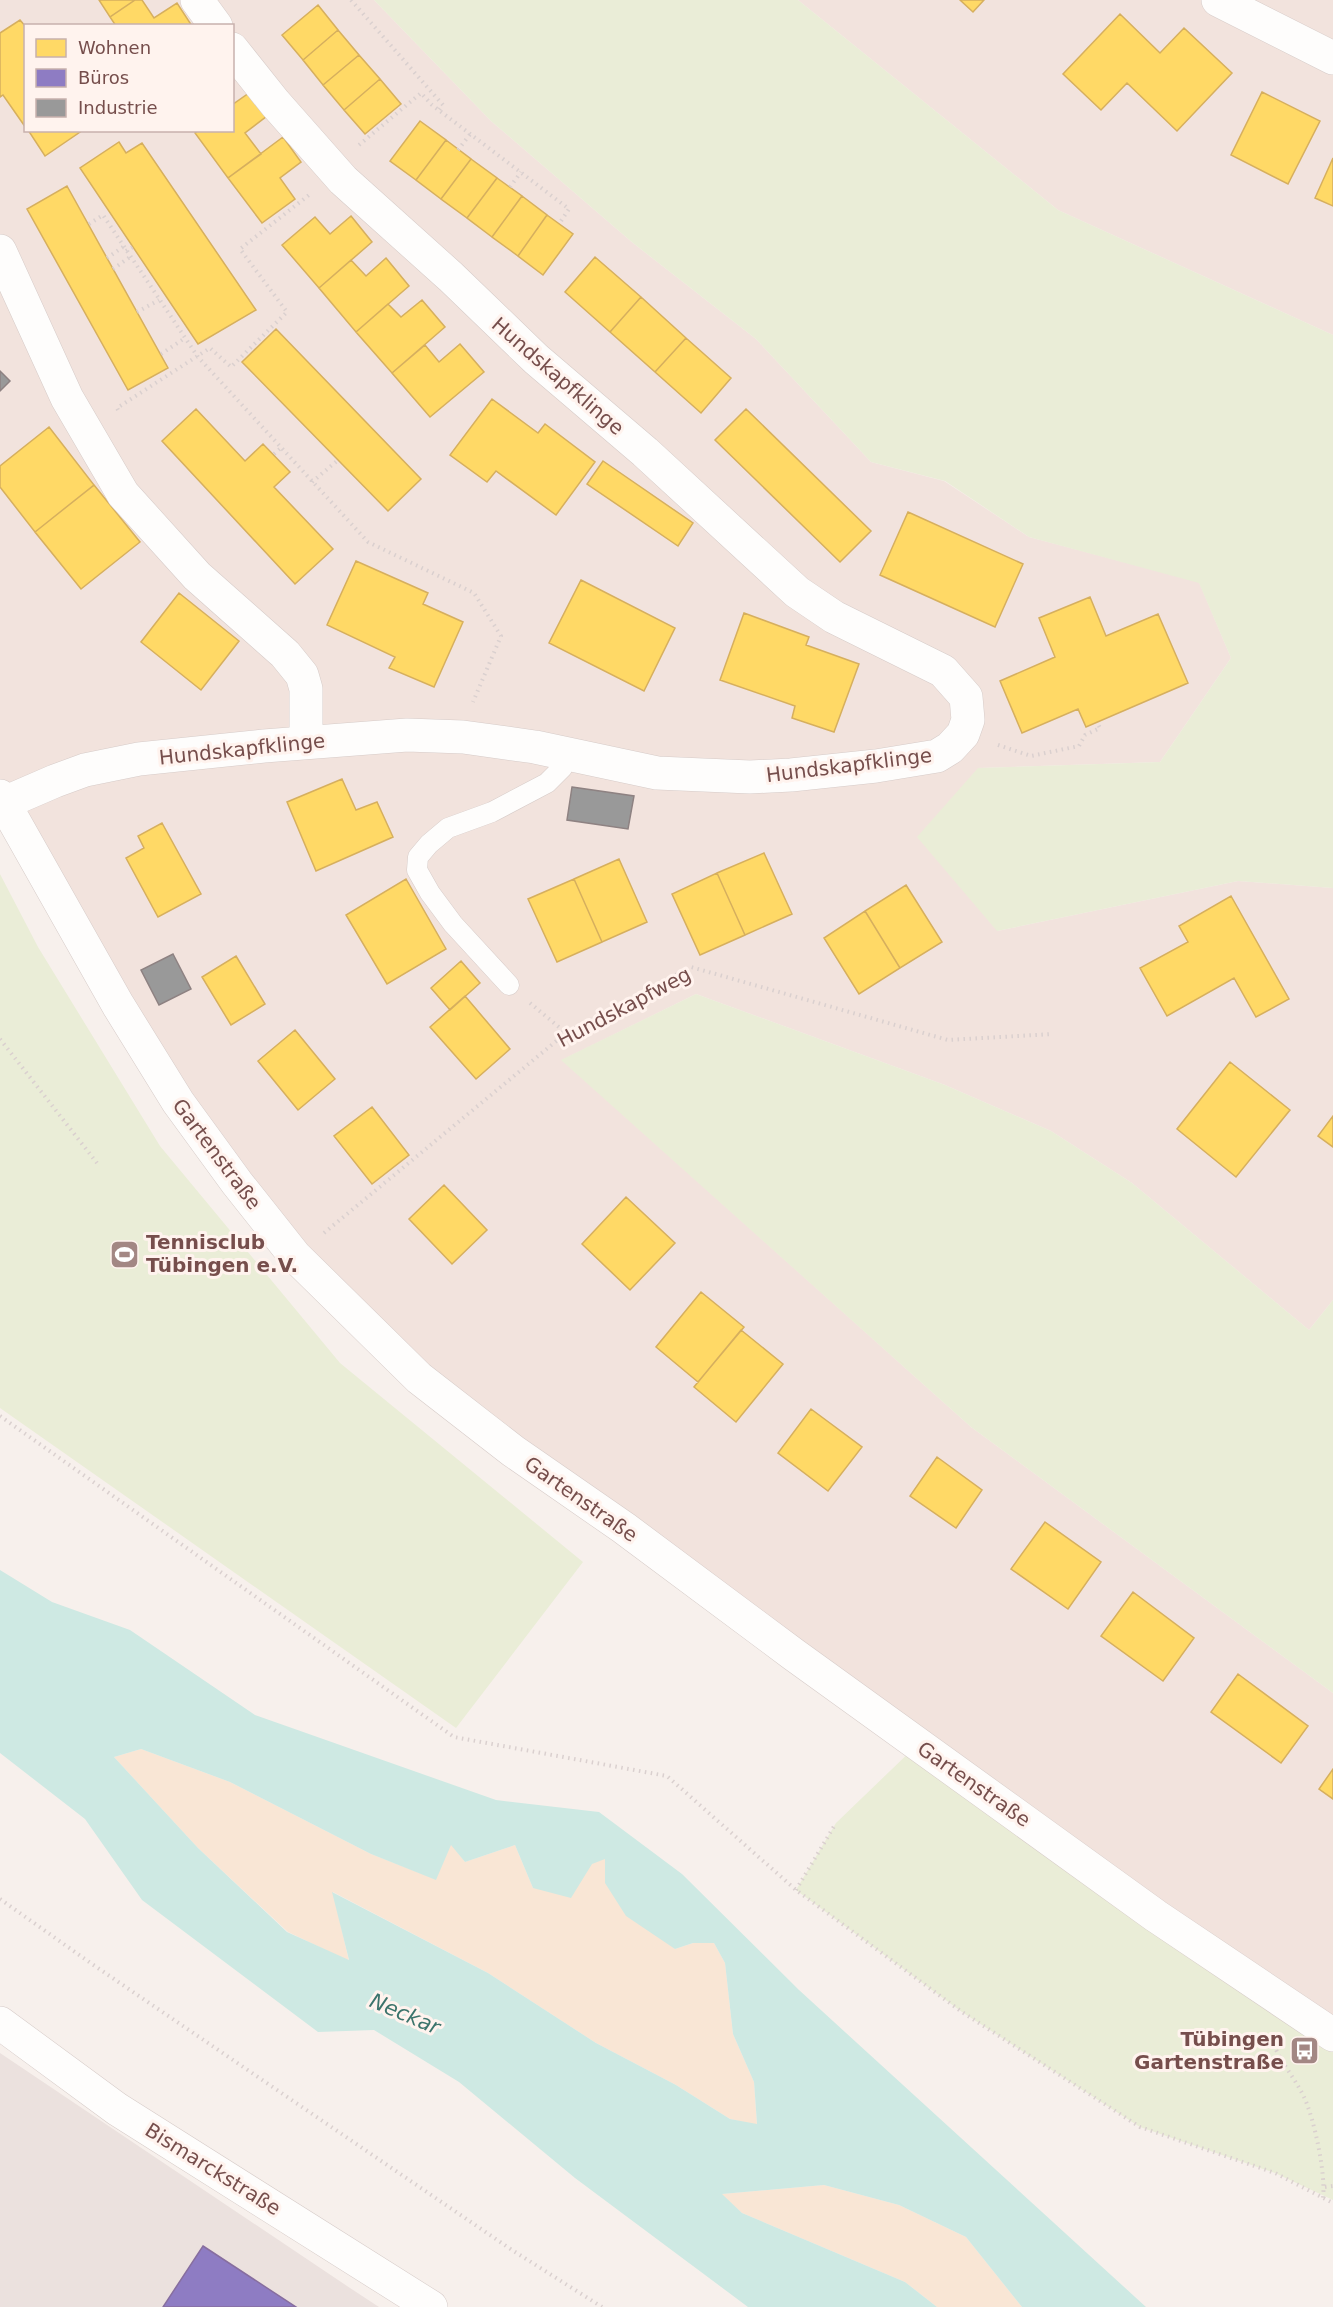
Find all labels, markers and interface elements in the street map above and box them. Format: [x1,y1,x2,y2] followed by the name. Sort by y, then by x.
[24,24,234,132] legend
[78,37,151,58] text: Wohnen
[78,67,129,88] text: Büros
[78,97,157,118] text: Industrie
[487,312,629,440] street label: Hundskapfklinge
[158,728,326,770] street label: Hundskapfklinge
[765,743,933,787] street label: Hundskapfklinge
[553,962,695,1052] street label: Hundskapfweg
[168,1094,266,1214] street label: Gartenstraße
[146,1230,298,1277] place label: Tennisclub Tübingen e.V.
[109,1238,141,1270] sports icon: Tennisclub Tübingen e.V.
[520,1451,642,1547] street label: Gartenstraße
[913,1736,1035,1832] street label: Gartenstraße
[366,1989,445,2040] water label: Neckar
[1134,2027,1284,2074] place label: Tübingen Gartenstraße
[1289,2035,1321,2067] bus stop icon: Tübingen Gartenstraße
[141,2118,285,2220] street label: Bismarckstraße

